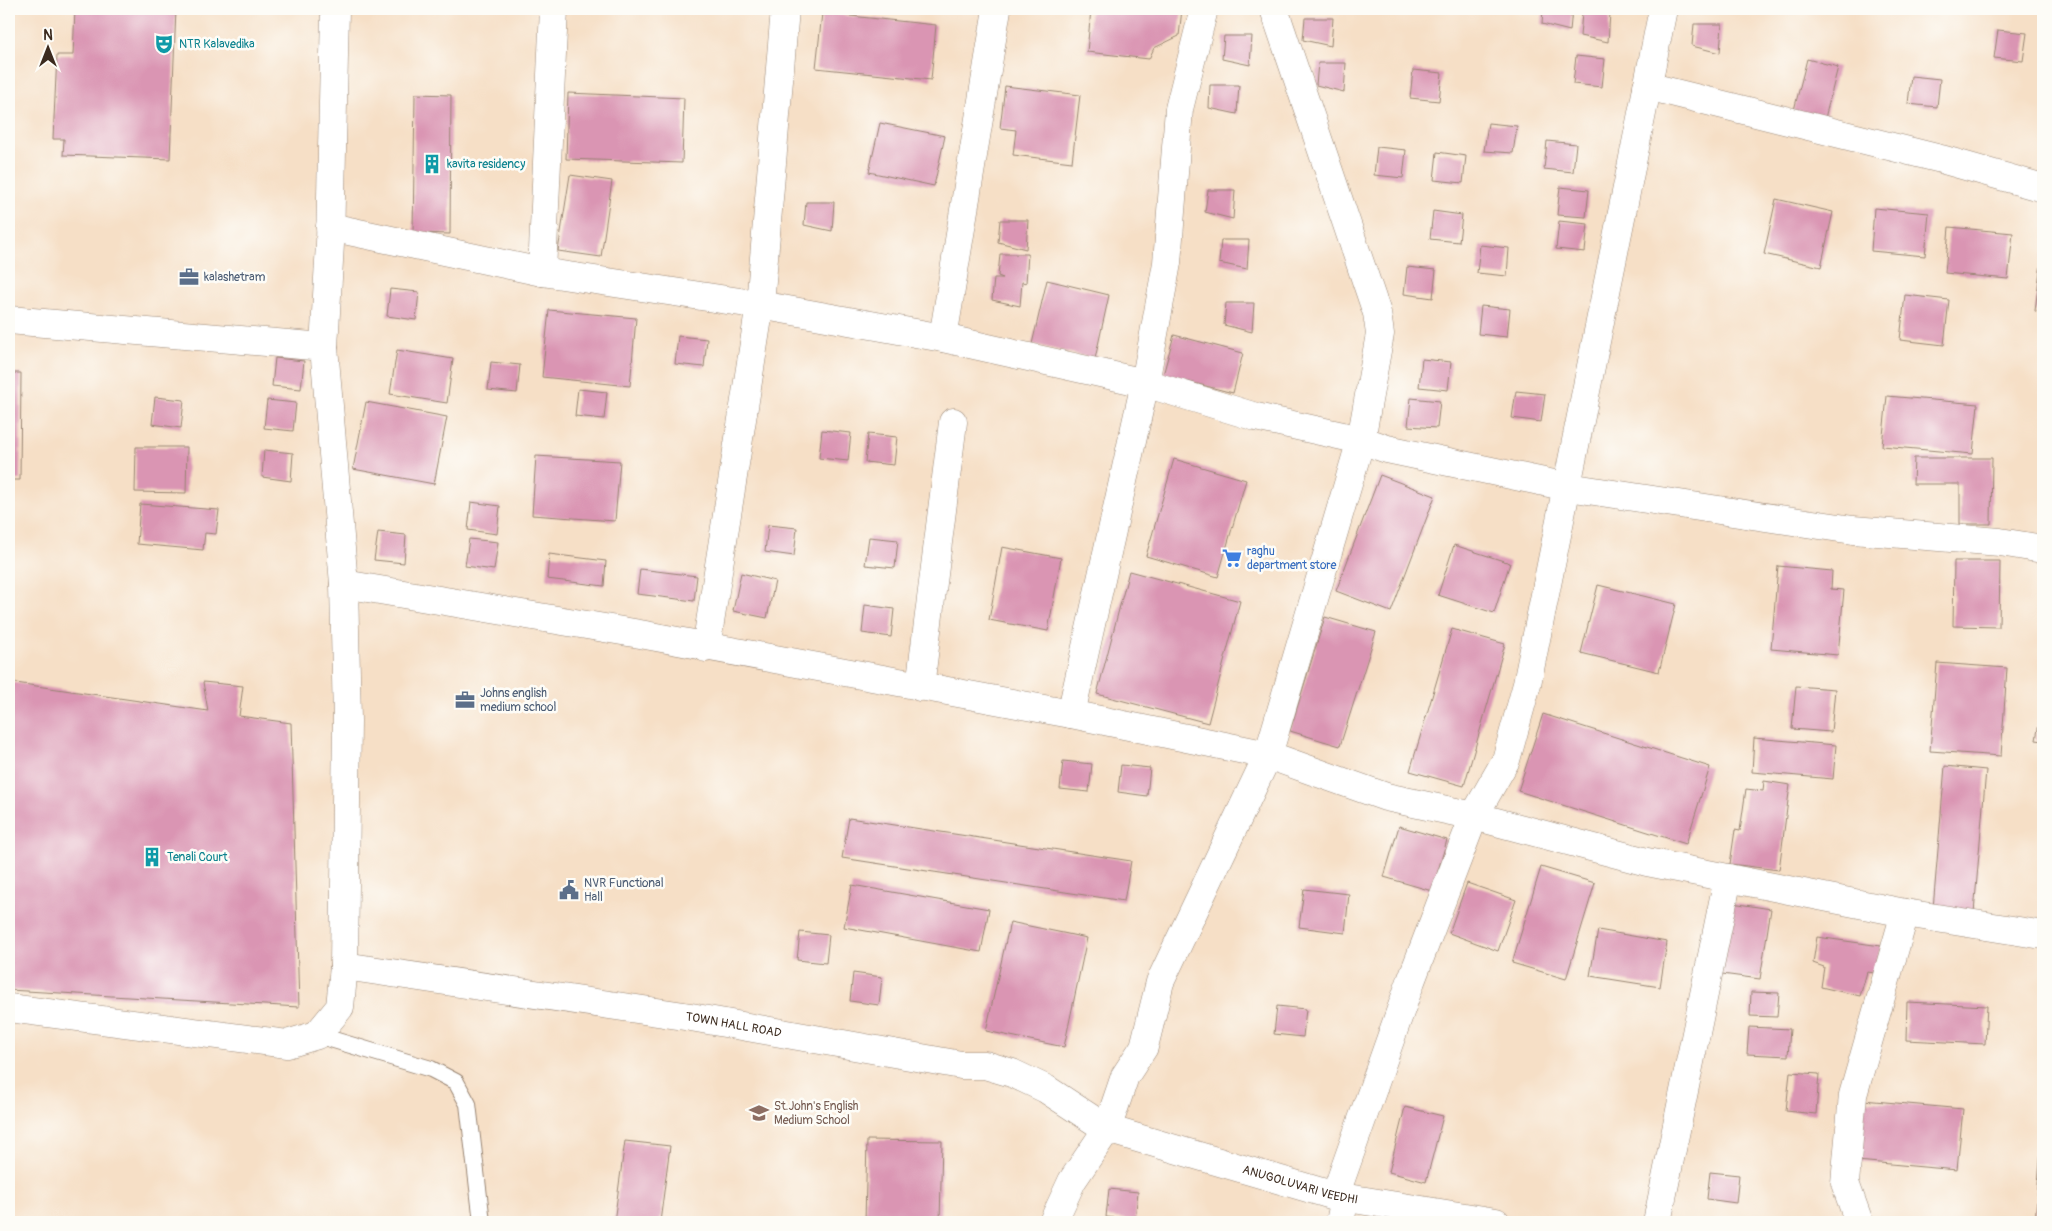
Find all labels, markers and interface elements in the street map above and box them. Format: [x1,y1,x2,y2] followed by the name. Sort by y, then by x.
[22,22,72,72] north arrow
[43,27,53,44] text: N
[153,33,175,55] theatre icon: NTR Kalavedika
[179,37,255,52] place label: NTR Kalavedika
[421,153,443,175] building icon: kavita residency
[447,157,525,172] place label: kavita residency
[178,266,200,288] office icon: kalashetram
[204,270,266,285] place label: kalashetram
[1247,544,1336,573] place label: raghu department store
[1221,547,1243,569] supermarket icon: raghu department store
[480,686,557,715] place label: Johns english medium school
[454,689,476,711] office icon: Johns english medium school
[141,846,163,868] building icon: Tenali Court
[167,850,228,865] place label: Tenali Court
[584,876,664,905] place label: NVR Functional Hall
[558,879,580,901] public building icon: NVR Functional Hall
[685,1009,783,1041] street label: TOWN HALL ROAD
[774,1099,859,1128] place label: St.John's English Medium School
[748,1102,770,1124] school or university icon: St.John's English Medium School
[1241,1162,1359,1208] street label: ANUGOLUVARI VEEDHI

